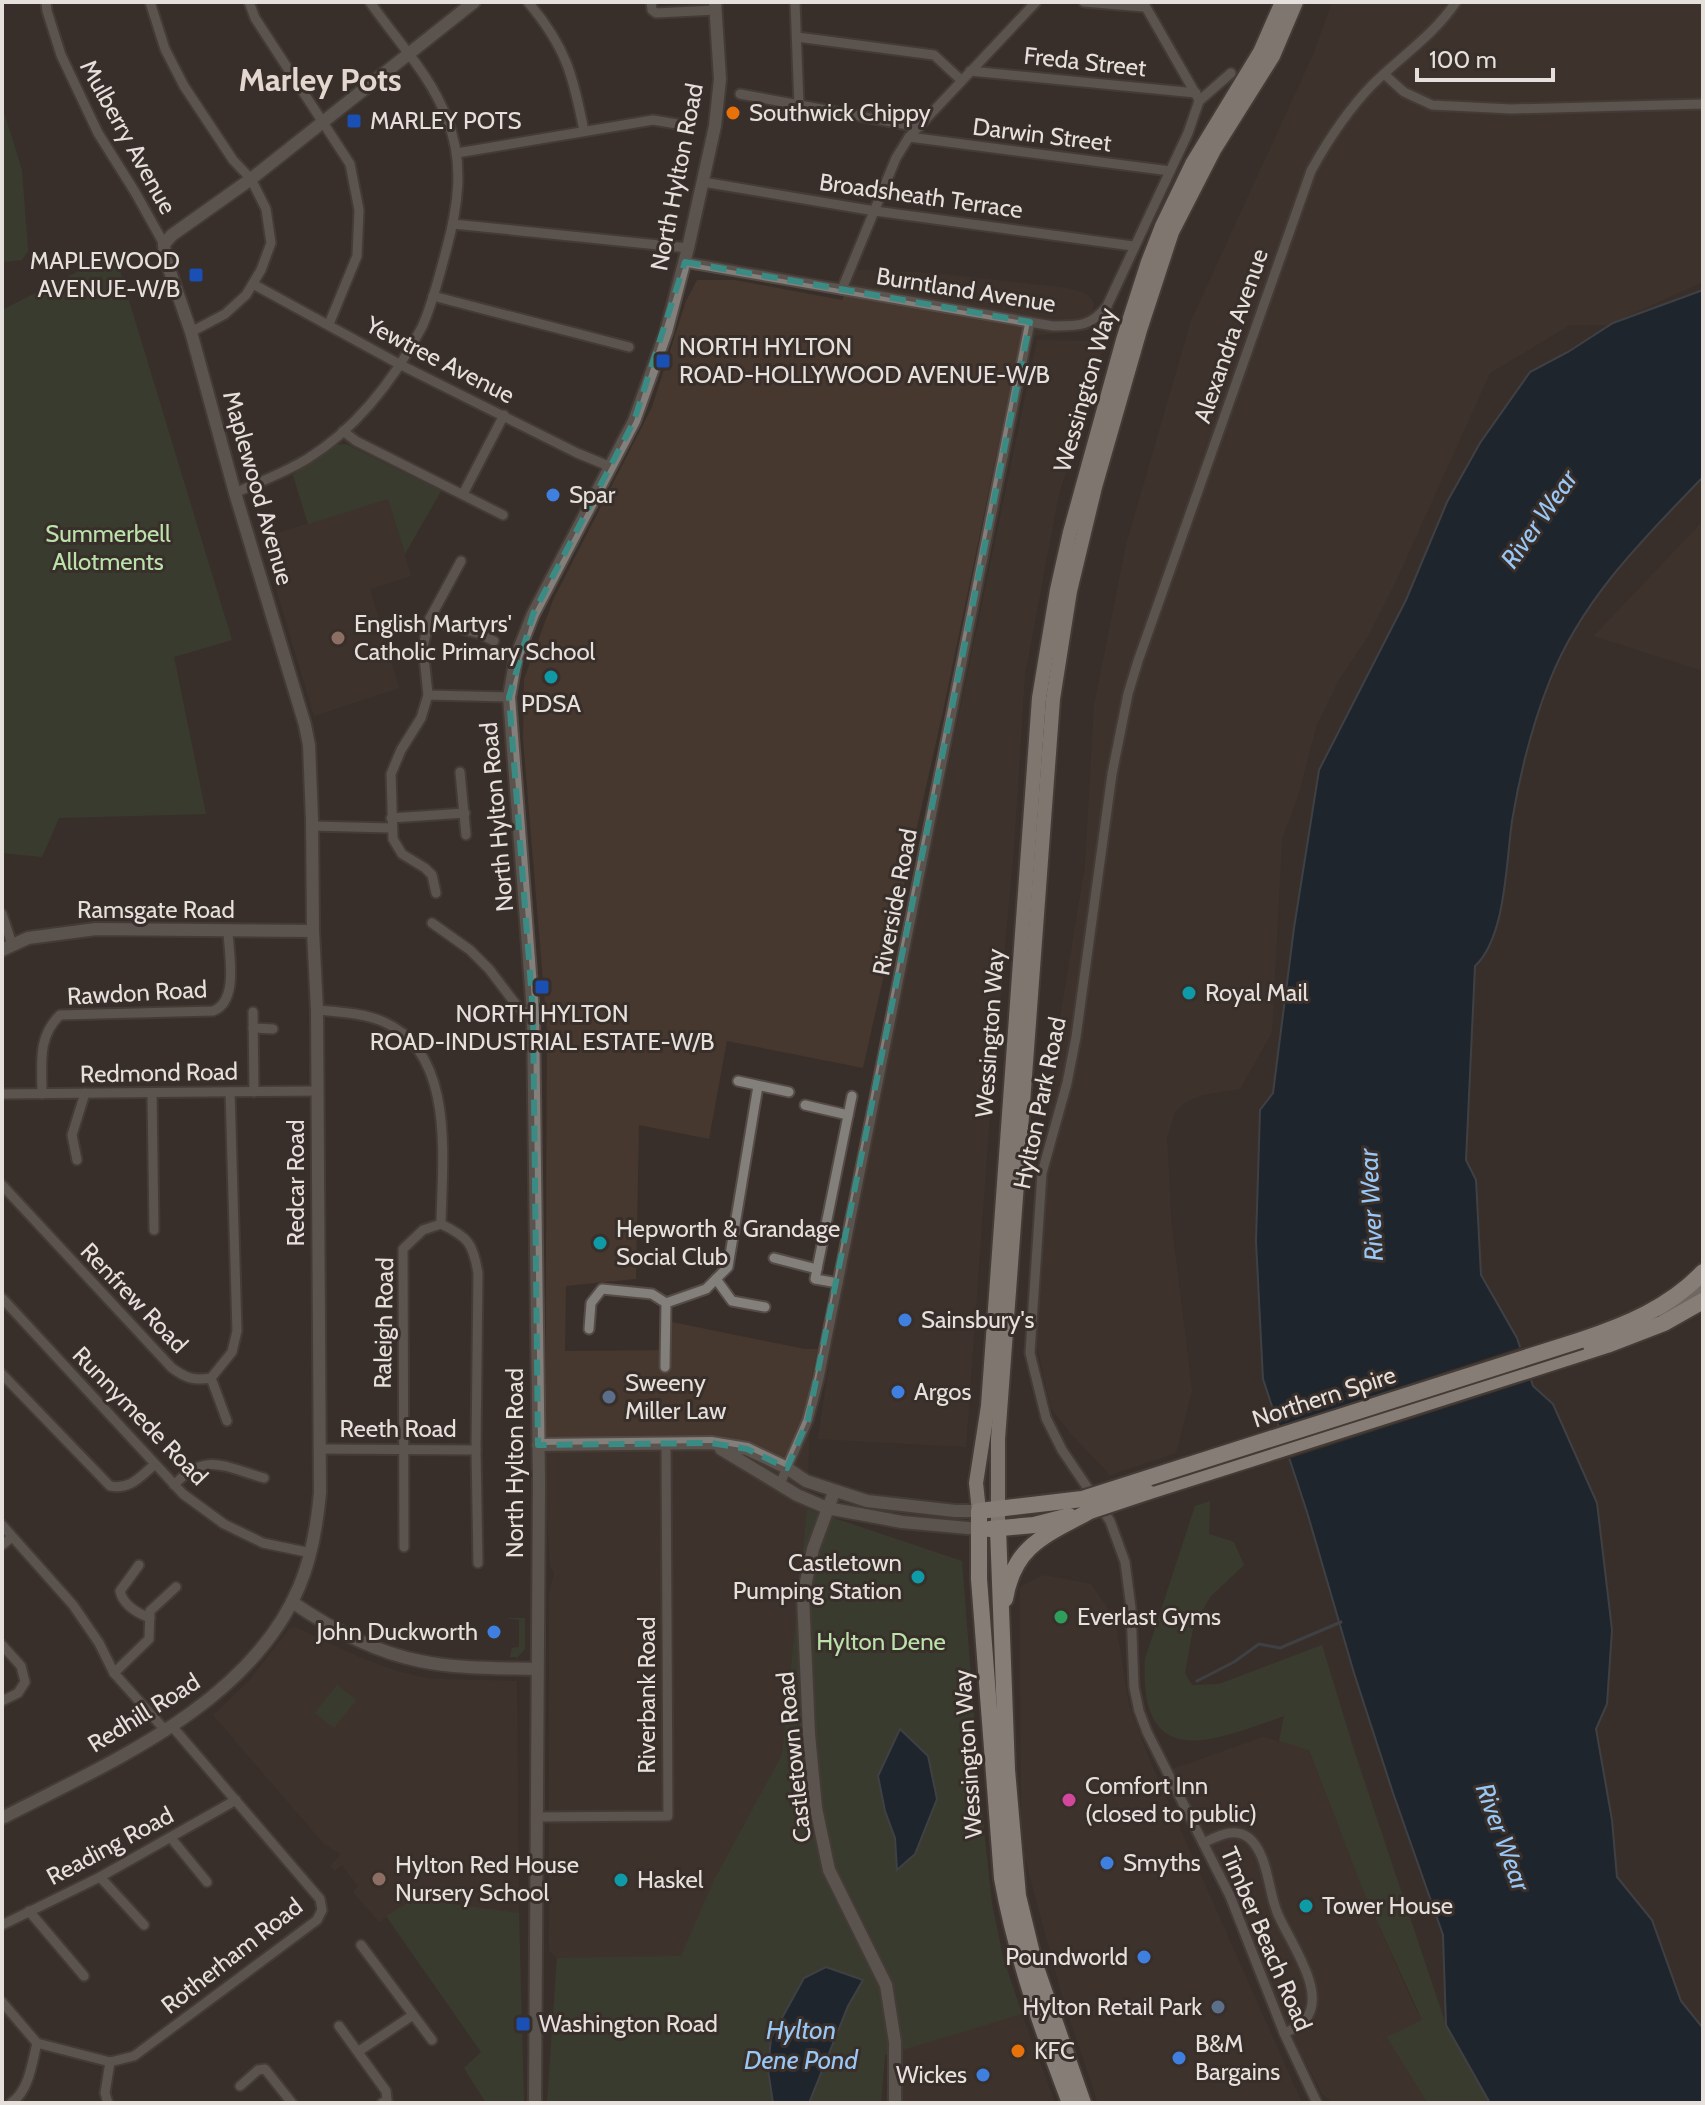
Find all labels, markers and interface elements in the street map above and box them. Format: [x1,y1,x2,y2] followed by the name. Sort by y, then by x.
[1417,32,1553,82] scale bar
[1022,41,1148,82] street label: Freda Street
[1429,45,1497,74] text: 100 m
[74,55,183,219] street label: Mulberry Avenue
[238,60,402,99] district label: Marley Pots
[644,81,709,273] street label: North Hylton Road
[749,98,931,127] place label: Southwick Chippy
[724,104,742,122] marker: Southwick Chippy
[370,106,522,135] place label: MARLEY POTS
[345,112,363,130] marker: MARLEY POTS
[971,112,1113,157] street label: Darwin Street
[817,167,1025,224] street label: Broadsheath Terrace
[1187,245,1274,427] street label: Alexandra Avenue
[30,246,180,303] place label: MAPLEWOOD AVENUE-W/B
[874,261,1058,318] street label: Burntland Avenue
[187,266,205,284] marker: MAPLEWOOD AVENUE-W/B
[1047,304,1122,475] street label: Wessington Way
[360,309,519,409] street label: Yewtree Avenue
[679,332,1050,389] place label: NORTH HYLTON ROAD-HOLLYWOOD AVENUE-W/B
[654,352,672,370] marker: NORTH HYLTON ROAD-HOLLYWOOD AVENUE-W/B
[217,387,300,588] street label: Maplewood Avenue
[1494,463,1585,574] water label: River Wear
[569,480,616,509] place label: Spar
[544,486,562,504] marker: Spar
[45,519,171,576] park label: Summerbell Allotments
[354,609,596,666] place label: English Martyrs' Catholic Primary School
[329,629,347,647] marker: English Martyrs' Catholic Primary School
[542,668,560,686] marker: PDSA
[521,689,581,718] place label: PDSA
[474,721,519,913] street label: North Hylton Road
[866,826,923,978] street label: Riverside Road
[77,895,235,924] street label: Ramsgate Road
[969,948,1010,1118] street label: Wessington Way
[66,974,208,1011] street label: Rawdon Road
[533,978,551,996] marker: NORTH HYLTON ROAD-INDUSTRIAL ESTATE-W/B
[1205,978,1308,1007] place label: Royal Mail
[1180,984,1198,1002] marker: Royal Mail
[370,999,714,1056] place label: NORTH HYLTON ROAD-INDUSTRIAL ESTATE-W/B
[1007,1014,1072,1192] street label: Hylton Park Road
[80,1057,238,1088] street label: Redmond Road
[281,1119,310,1247] street label: Redcar Road
[1352,1147,1390,1262] water label: River Wear
[616,1214,840,1271] place label: Hepworth & Grandage Social Club
[591,1234,609,1252] marker: Hepworth & Grandage Social Club
[75,1237,194,1359] street label: Renfrew Road
[368,1257,399,1389] street label: Raleigh Road
[921,1305,1034,1334] place label: Sainsbury's
[896,1311,914,1329] marker: Sainsbury's
[67,1340,214,1491] street label: Runnymede Road
[1248,1360,1399,1433] street label: Northern Spire
[500,1368,529,1558] street label: North Hylton Road
[625,1368,727,1425] place label: Sweeny Miller Law
[914,1377,971,1406] place label: Argos
[889,1383,907,1401] marker: Argos
[600,1388,618,1406] marker: Sweeny Miller Law
[339,1414,457,1443] street label: Reeth Road
[733,1548,902,1605] place label: Castletown Pumping Station
[909,1568,927,1586] marker: Castletown Pumping Station
[1077,1602,1221,1631] place label: Everlast Gyms
[1052,1608,1070,1626] marker: Everlast Gyms
[632,1616,661,1774] street label: Riverbank Road
[316,1617,478,1646] place label: John Duckworth
[485,1623,503,1641] marker: John Duckworth
[816,1627,946,1656] park label: Hylton Dene
[82,1667,205,1758] street label: Redhill Road
[947,1669,988,1839] street label: Wessington Way
[770,1670,817,1844] street label: Castletown Road
[1085,1771,1257,1828] place label: Comfort Inn (closed to public)
[1469,1779,1538,1896] water label: River Wear
[1060,1791,1078,1809] marker: Comfort Inn (closed to public)
[42,1800,178,1891] street label: Reading Road
[1215,1843,1318,2035] street label: Timber Beach Road
[1123,1848,1201,1877] place label: Smyths
[395,1850,579,1907] place label: Hylton Red House Nursery School
[1098,1854,1116,1872] marker: Smyths
[637,1865,704,1894] place label: Haskel
[370,1870,388,1888] marker: Hylton Red House Nursery School
[612,1871,630,1889] marker: Haskel
[1322,1891,1453,1920] place label: Tower House
[155,1892,308,2020] street label: Rotherham Road
[1297,1897,1315,1915] marker: Tower House
[1005,1942,1128,1971] place label: Poundworld
[1135,1948,1153,1966] marker: Poundworld
[1022,1992,1202,2021] place label: Hylton Retail Park
[1209,1998,1227,2016] marker: Hylton Retail Park
[539,2009,718,2038] place label: Washington Road
[744,2014,859,2076] water label: Hylton Dene Pond
[514,2015,532,2033] marker: Washington Road
[1195,2029,1280,2086] place label: B&M Bargains
[1034,2036,1075,2065] place label: KFC
[1009,2042,1027,2060] marker: KFC
[1170,2049,1188,2067] marker: B&M Bargains
[896,2060,967,2089] place label: Wickes
[974,2066,992,2084] marker: Wickes

